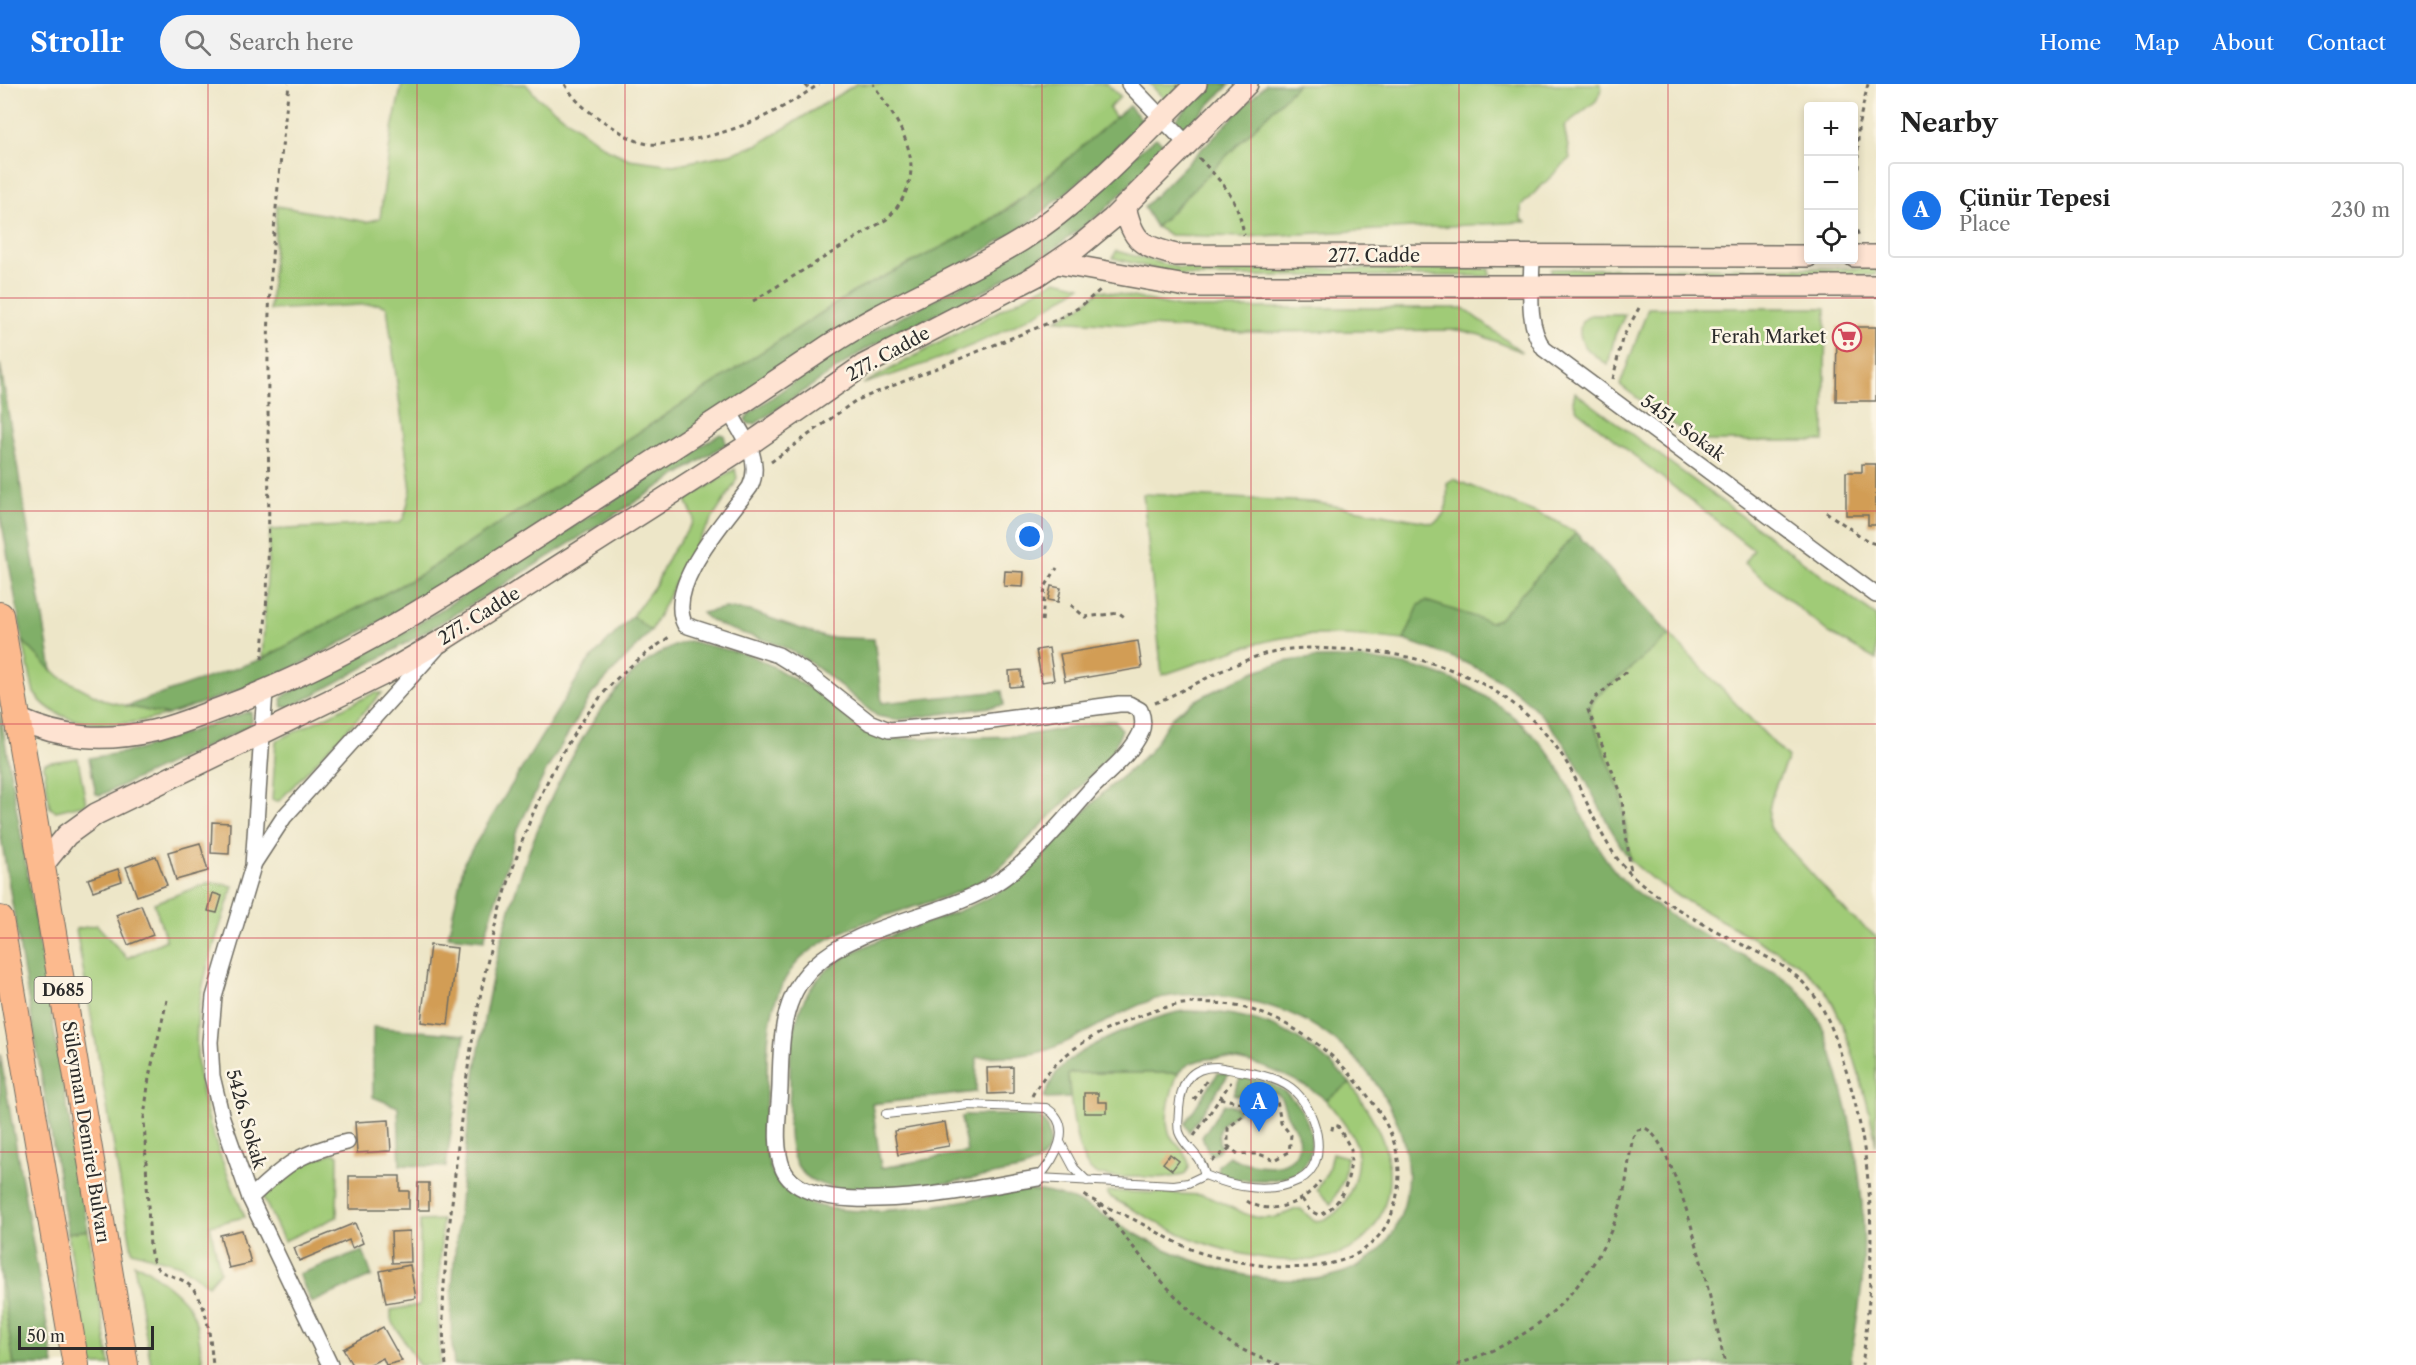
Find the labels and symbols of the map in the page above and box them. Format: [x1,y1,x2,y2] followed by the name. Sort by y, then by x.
[1328,245,1420,267] street label: 277. Cadde
[1831,321,1863,353] supermarket icon: Ferah Market
[842,322,934,386] street label: 277. Cadde
[1711,326,1827,348] place label: Ferah Market
[1637,390,1731,467] street label: 5451. Sokak
[1015,522,1044,551] your location
[434,582,524,650] street label: 277. Cadde
[34,977,92,1003] road number: D685
[58,1020,114,1245] street label: Süleyman Demirel Bulvarı
[221,1067,271,1173] street label: 5426. Sokak
[1240,1082,1278,1132] pin: A
[18,1323,154,1350] scale bar

